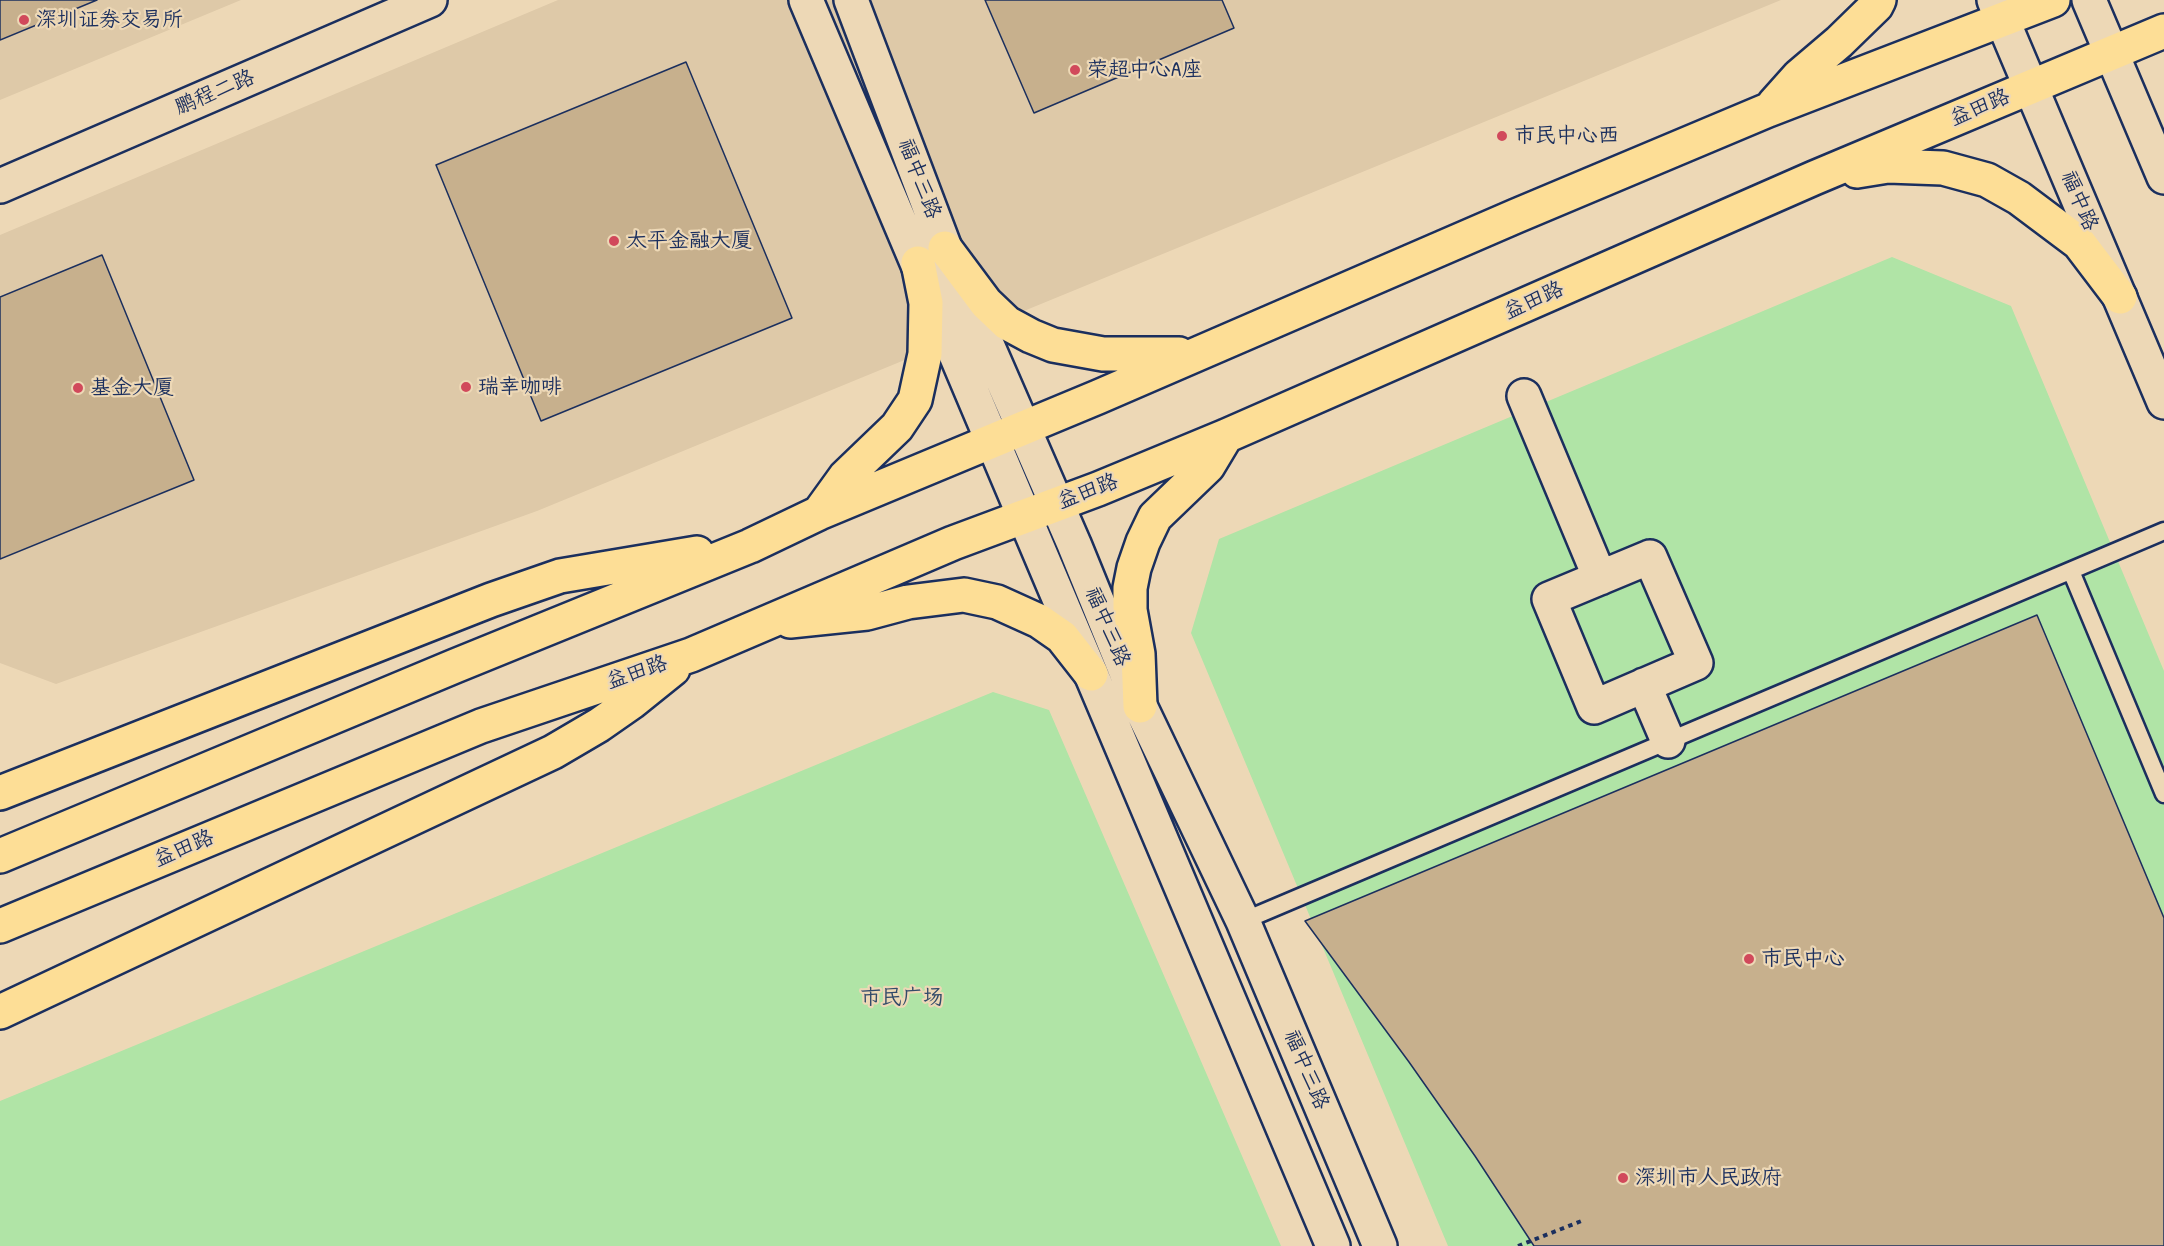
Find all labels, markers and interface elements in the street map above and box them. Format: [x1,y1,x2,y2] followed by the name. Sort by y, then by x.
[36,7,183,33] place label: 深圳证券交易所
[17,13,31,27] marker: 深圳证券交易所
[1087,57,1202,83] place label: 荣超中心A座
[1068,63,1082,77] marker: 荣超中心A座
[171,65,259,121] street label: 鹏程二路
[1946,84,2014,132] street label: 益田路
[1514,123,1619,149] place label: 市民中心西
[1495,129,1509,143] marker: 市民中心西
[892,135,946,223] street label: 福中三路
[2055,167,2103,235] street label: 福中路
[626,228,752,254] place label: 太平金融大厦
[607,234,621,248] marker: 太平金融大厦
[1500,277,1568,325] street label: 益田路
[478,374,562,400] place label: 瑞幸咖啡
[90,375,174,401] place label: 基金大厦
[459,380,473,394] marker: 瑞幸咖啡
[71,381,85,395] marker: 基金大厦
[1054,469,1122,515] street label: 益田路
[1079,583,1135,671] street label: 福中三路
[603,651,671,695] street label: 益田路
[150,825,218,873] street label: 益田路
[1761,946,1845,972] place label: 市民中心
[1742,952,1756,966] marker: 市民中心
[860,985,944,1011] park label: 市民广场
[1278,1026,1334,1114] street label: 福中三路
[1635,1165,1782,1191] place label: 深圳市人民政府
[1616,1171,1630,1185] marker: 深圳市人民政府

